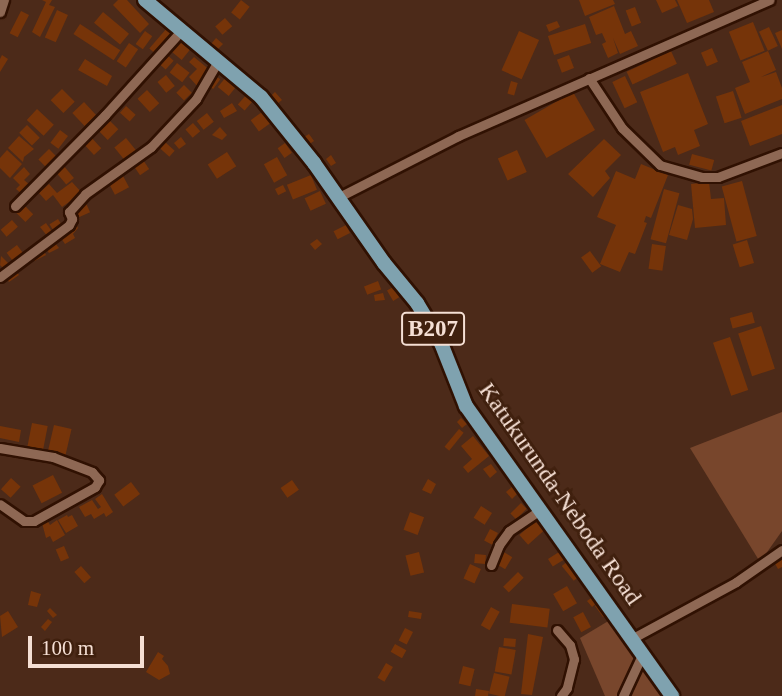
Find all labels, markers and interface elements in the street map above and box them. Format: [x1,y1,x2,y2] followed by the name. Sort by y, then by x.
[400,310,466,348] road number: B207
[472,377,648,611] street label: Katukurunda-Neboda Road
[32,622,147,666] scale bar
[41,636,94,660] text: 100 m

